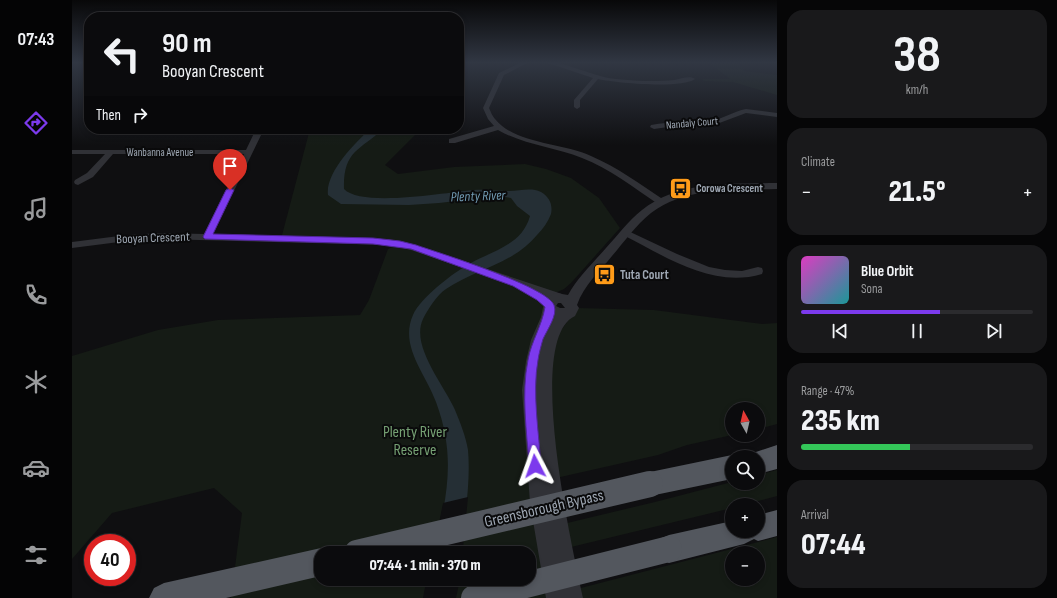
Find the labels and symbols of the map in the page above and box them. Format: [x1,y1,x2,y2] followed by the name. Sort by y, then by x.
[665,114,719,132] street label: Nandaly Court
[127,146,193,159] street label: Wanbanna Avenue
[213,149,247,190] pin
[667,175,693,201] bus stop icon: Corowa Crescent
[696,182,763,195] place label: Corowa Crescent
[450,187,507,205] water label: Plenty River
[116,229,190,247] street label: Booyan Crescent
[592,262,618,288] bus stop icon: Tuta Court
[620,267,669,283] place label: Tuta Court
[725,402,765,442] north arrow
[383,423,448,460] park label: Plenty River Reserve
[514,445,556,487] position arrow
[483,486,606,532] street label: Greensborough Bypass
[84,534,136,586] speed limit sign: 40

